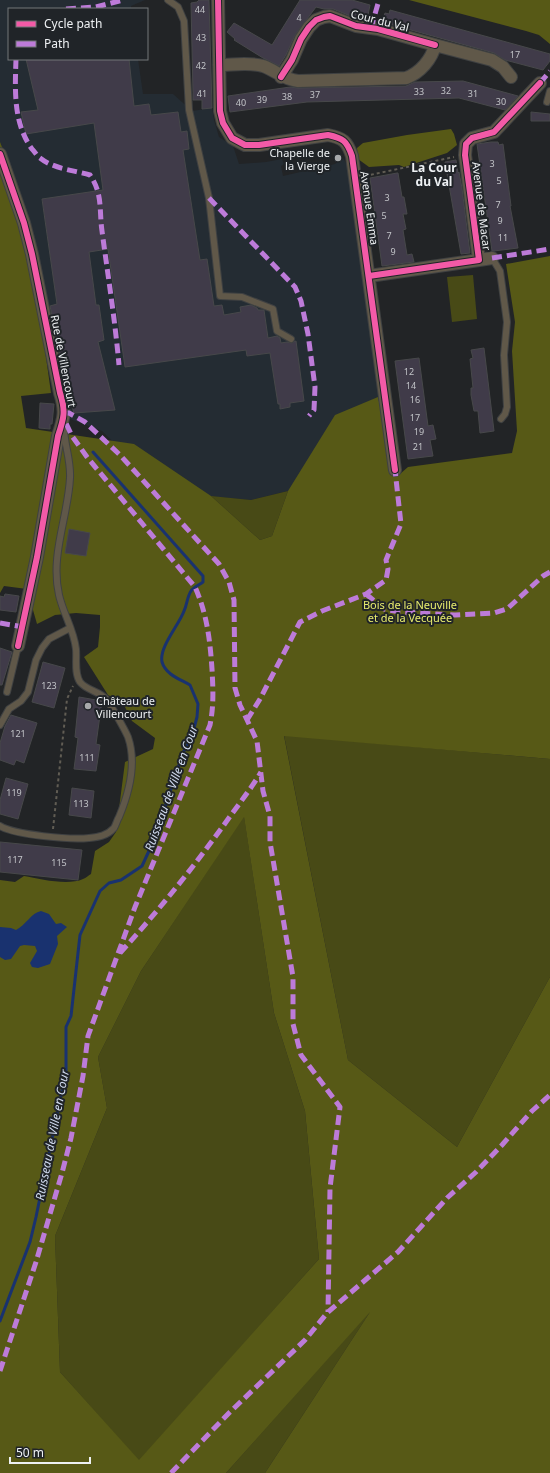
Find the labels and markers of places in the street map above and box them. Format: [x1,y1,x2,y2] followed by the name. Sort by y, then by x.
[269,145,330,173] place label: Chapelle de la Vierge
[333,153,343,163] marker: Chapelle de la Vierge
[96,693,155,721] place label: Château de Villencourt
[83,701,93,711] marker: Château de Villencourt

